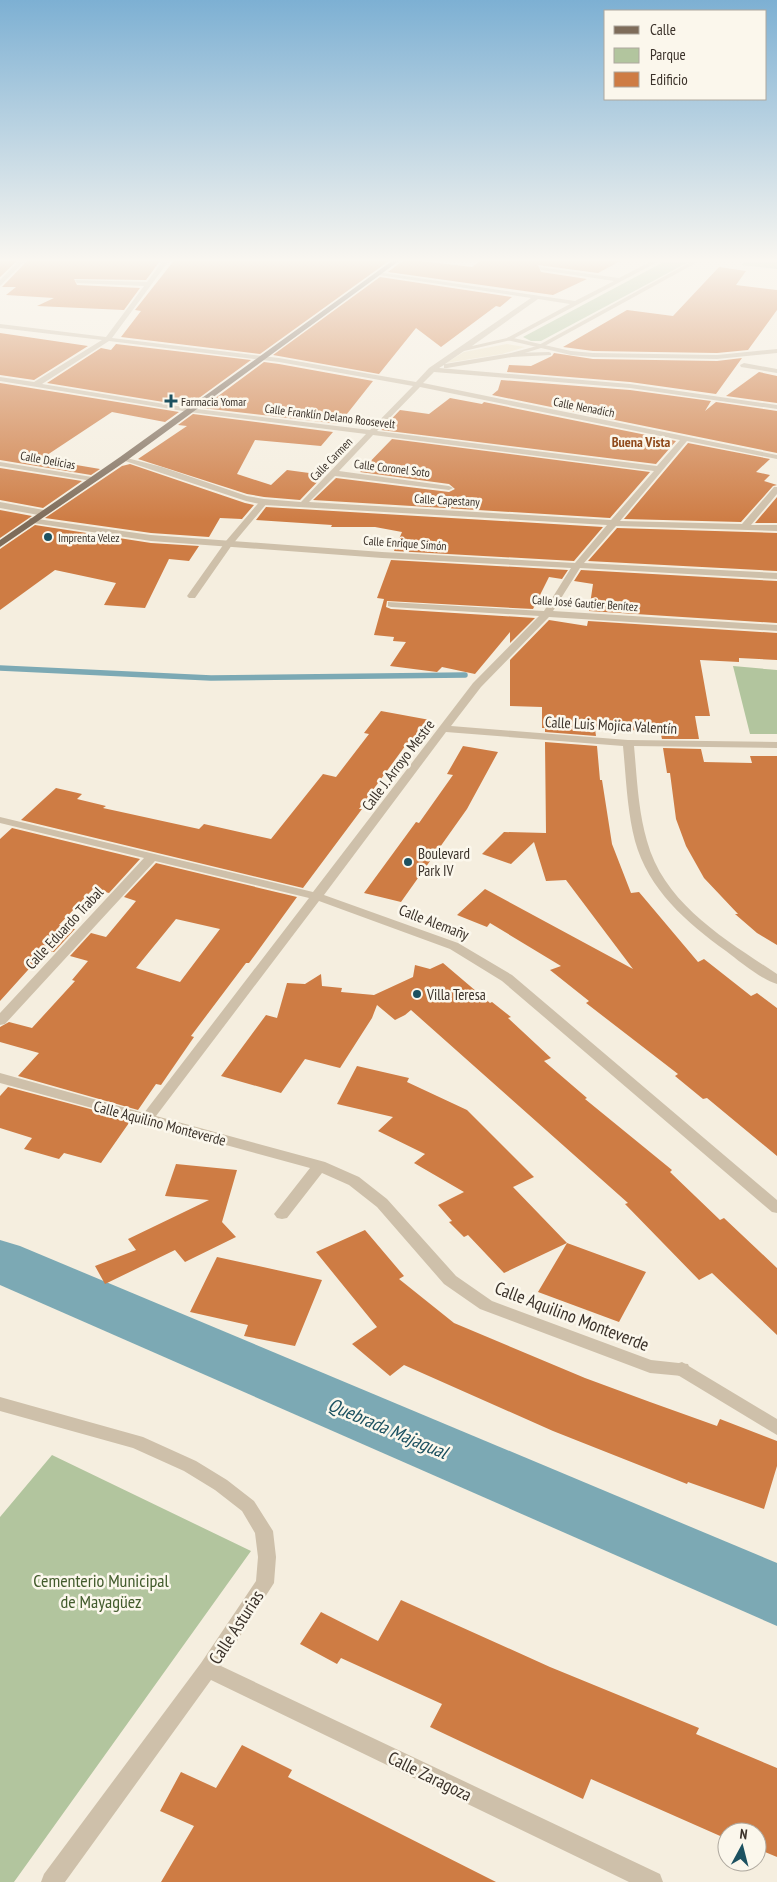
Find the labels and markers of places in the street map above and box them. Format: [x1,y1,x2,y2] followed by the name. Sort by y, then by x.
[181,394,247,409] place label: Farmacia Yomar
[165,395,177,407] marker: Farmacia Yomar
[58,530,120,545] place label: Imprenta Velez
[42,531,54,543] marker: Imprenta Velez
[418,844,470,880] place label: Boulevard Park IV
[402,856,414,868] marker: Boulevard Park IV
[426,985,486,1004] place label: Villa Teresa
[411,988,423,1000] marker: Villa Teresa

